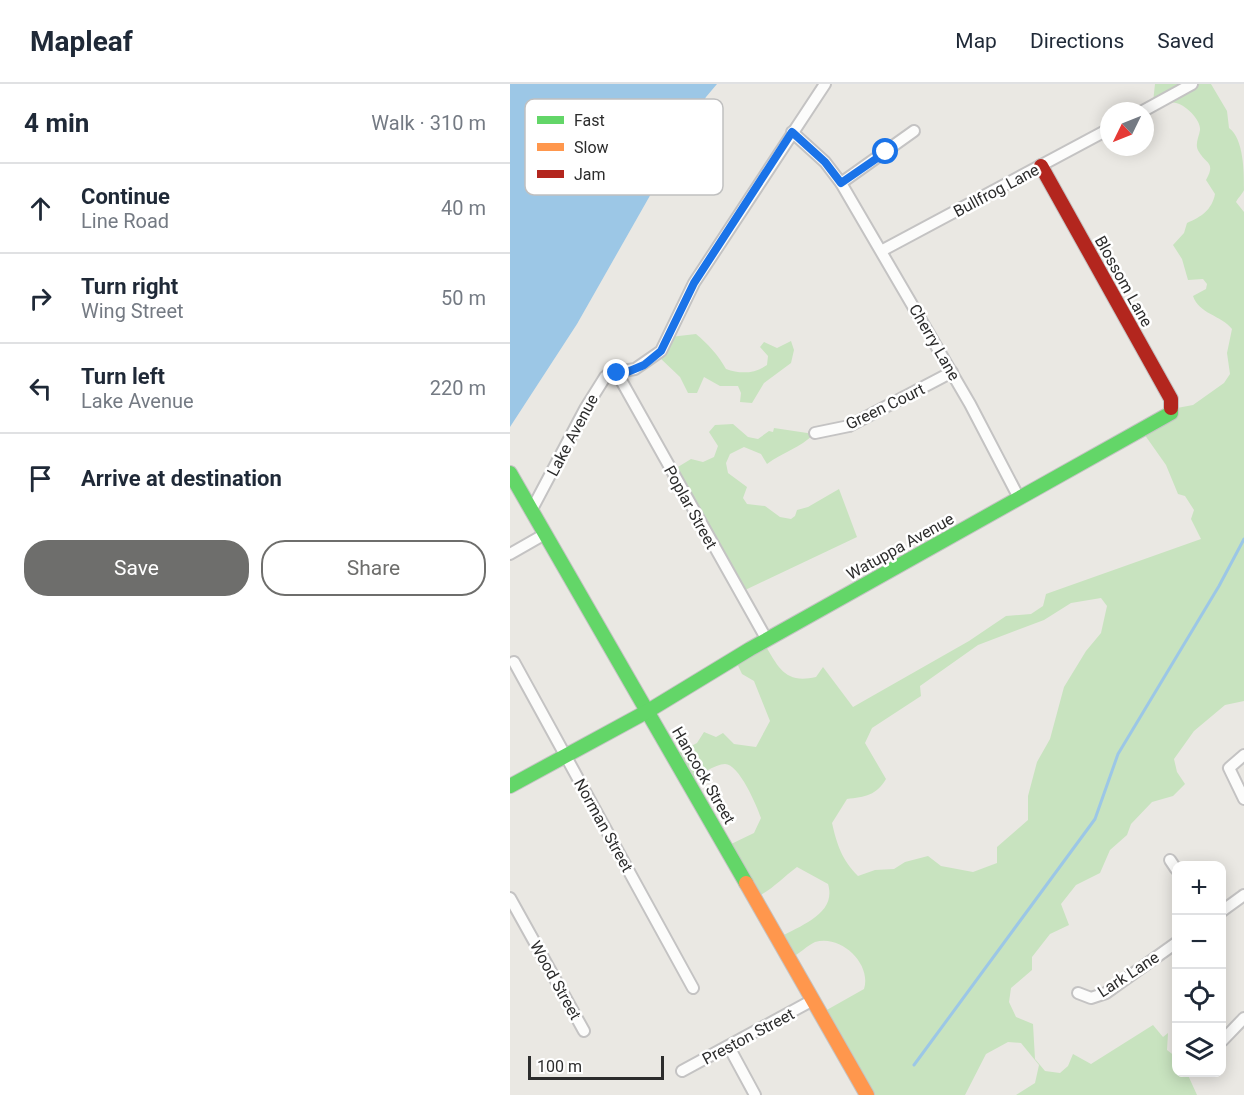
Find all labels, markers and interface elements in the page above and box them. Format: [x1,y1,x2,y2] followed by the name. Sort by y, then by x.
[30,25,133,58] text: Mapleaf
[955,29,997,53] text: Map
[1030,29,1124,53] text: Directions
[1157,29,1214,53] text: Saved
[525,99,723,195] legend
[1100,102,1154,156] north arrow
[24,108,89,138] text: 4 min
[371,111,486,135] text: Walk · 310 m
[574,111,605,130] text: Fast
[574,138,609,157] text: Slow
[872,138,898,164] route start
[950,160,1042,221] street label: Bullfrog Lane
[574,165,606,184] text: Jam
[81,184,170,209] text: Continue
[24,192,57,225] icon: ahead
[441,196,486,220] text: 40 m
[81,209,169,233] text: Line Road
[1091,232,1156,330] street label: Blossom Lane
[81,274,178,299] text: Turn right
[24,282,57,315] icon: right
[441,286,486,310] text: 50 m
[81,299,184,323] text: Wing Street
[905,301,964,384] street label: Cherry Lane
[603,359,629,385] route end
[81,364,165,389] text: Turn left
[24,372,57,405] icon: left
[430,376,486,400] text: 220 m
[843,379,928,434] street label: Green Court
[81,389,194,413] text: Lake Avenue
[543,391,602,479] street label: Lake Avenue
[24,462,57,495] icon: arrive
[660,462,721,552] street label: Poplar Street
[81,466,282,491] text: Arrive at destination
[843,509,957,584] street label: Watuppa Avenue
[24,540,249,596] button: Save
[261,540,486,596] button: Share
[668,723,739,827] street label: Hancock Street
[570,775,637,875] street label: Norman Street
[1172,861,1226,1077] map controls
[1172,861,1226,915] button: +
[1172,915,1226,969] button: −
[526,937,585,1023] street label: Wood Street
[1094,948,1163,1001] street label: Lark Lane
[1172,969,1226,1023] button: locate
[699,1004,797,1069] street label: Preston Street
[1172,1023,1226,1077] button: layers
[528,1053,664,1080] scale bar
[537,1057,582,1076] text: 100 m

